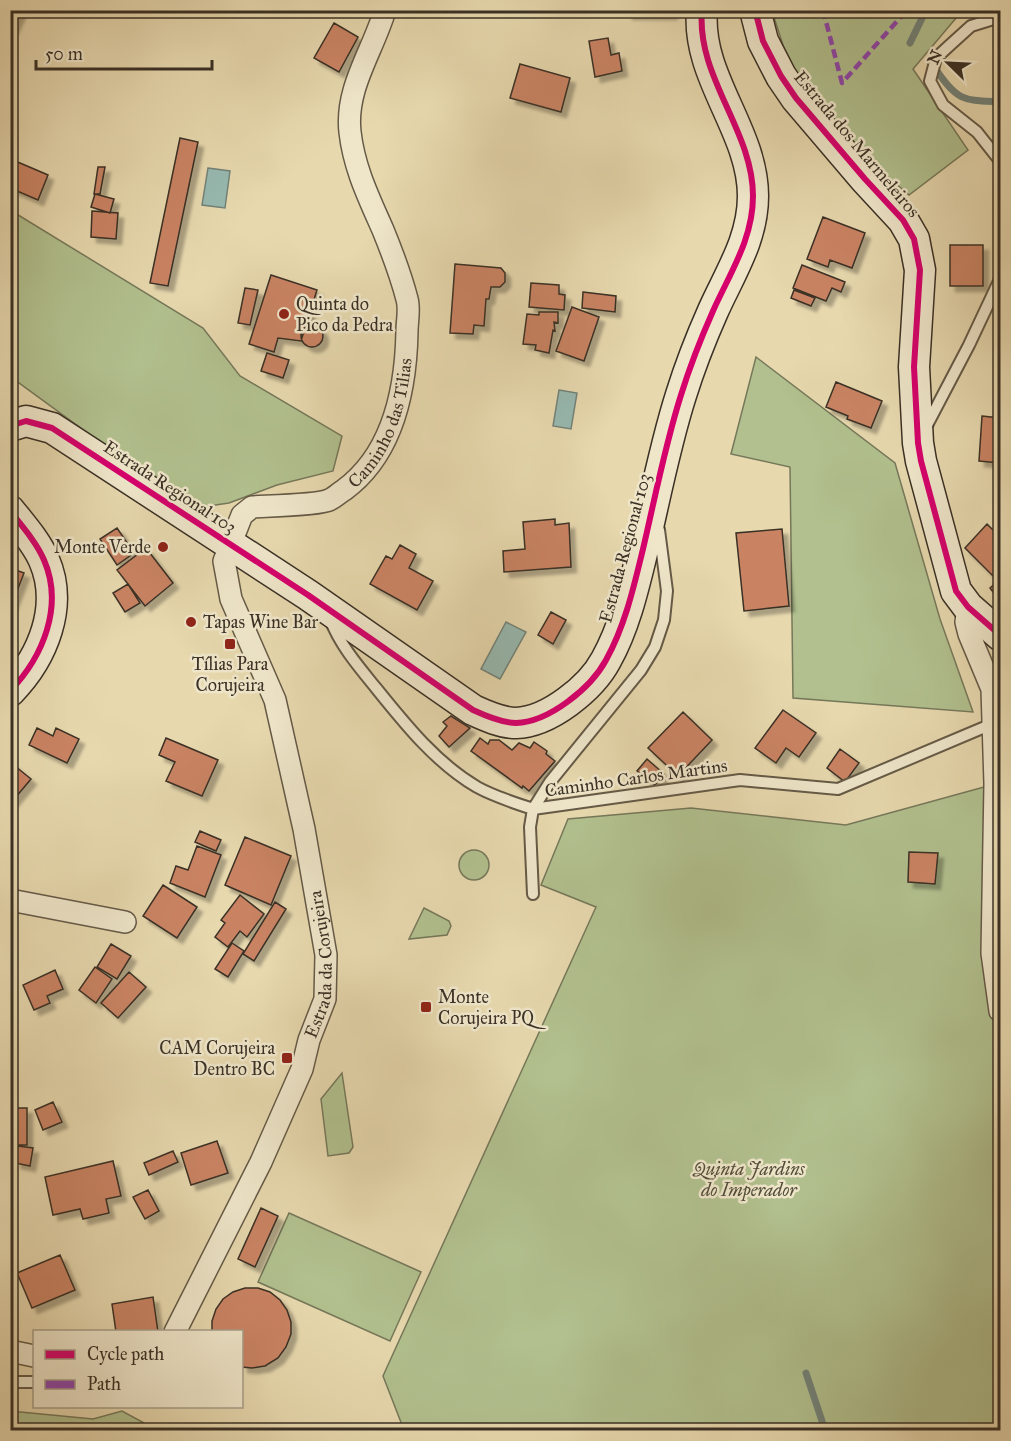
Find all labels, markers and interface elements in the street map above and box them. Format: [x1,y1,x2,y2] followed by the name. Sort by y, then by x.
[36,33,212,71] scale bar
[918,33,978,93] north arrow
[45,43,83,65] text: 50 m
[923,47,946,67] text: N
[789,66,925,222] street label: Estrada dos Marmeleiros
[296,293,394,336] place label: Quinta do Pico da Pedra
[277,307,291,321] marker: Quinta do Pico da Pedra
[343,357,417,493] street label: Caminho das Tilias
[99,436,241,539] street label: Estrada Regional 103
[594,471,657,625] street label: Estrada Regional 103
[54,536,151,558] place label: Monte Verde
[156,540,170,554] marker: Monte Verde
[203,611,319,633] place label: Tapas Wine Bar
[184,615,198,629] marker: Tapas Wine Bar
[223,637,237,651] marker: Tílias Para Corujeira
[192,653,269,696] place label: Tílias Para Corujeira
[543,754,729,802] street label: Caminho Carlos Martins
[300,888,338,1041] street label: Estrada da Corujeira
[438,986,546,1029] place label: Monte Corujeira PQ
[419,1000,433,1014] marker: Monte Corujeira PQ
[159,1037,275,1080] place label: CAM Corujeira Dentro BC
[280,1051,294,1065] marker: CAM Corujeira Dentro BC
[692,1158,806,1202] park label: Quinta Jardins do Imperador
[33,1330,243,1408] legend
[87,1343,164,1365] text: Cycle path
[87,1373,121,1395] text: Path

